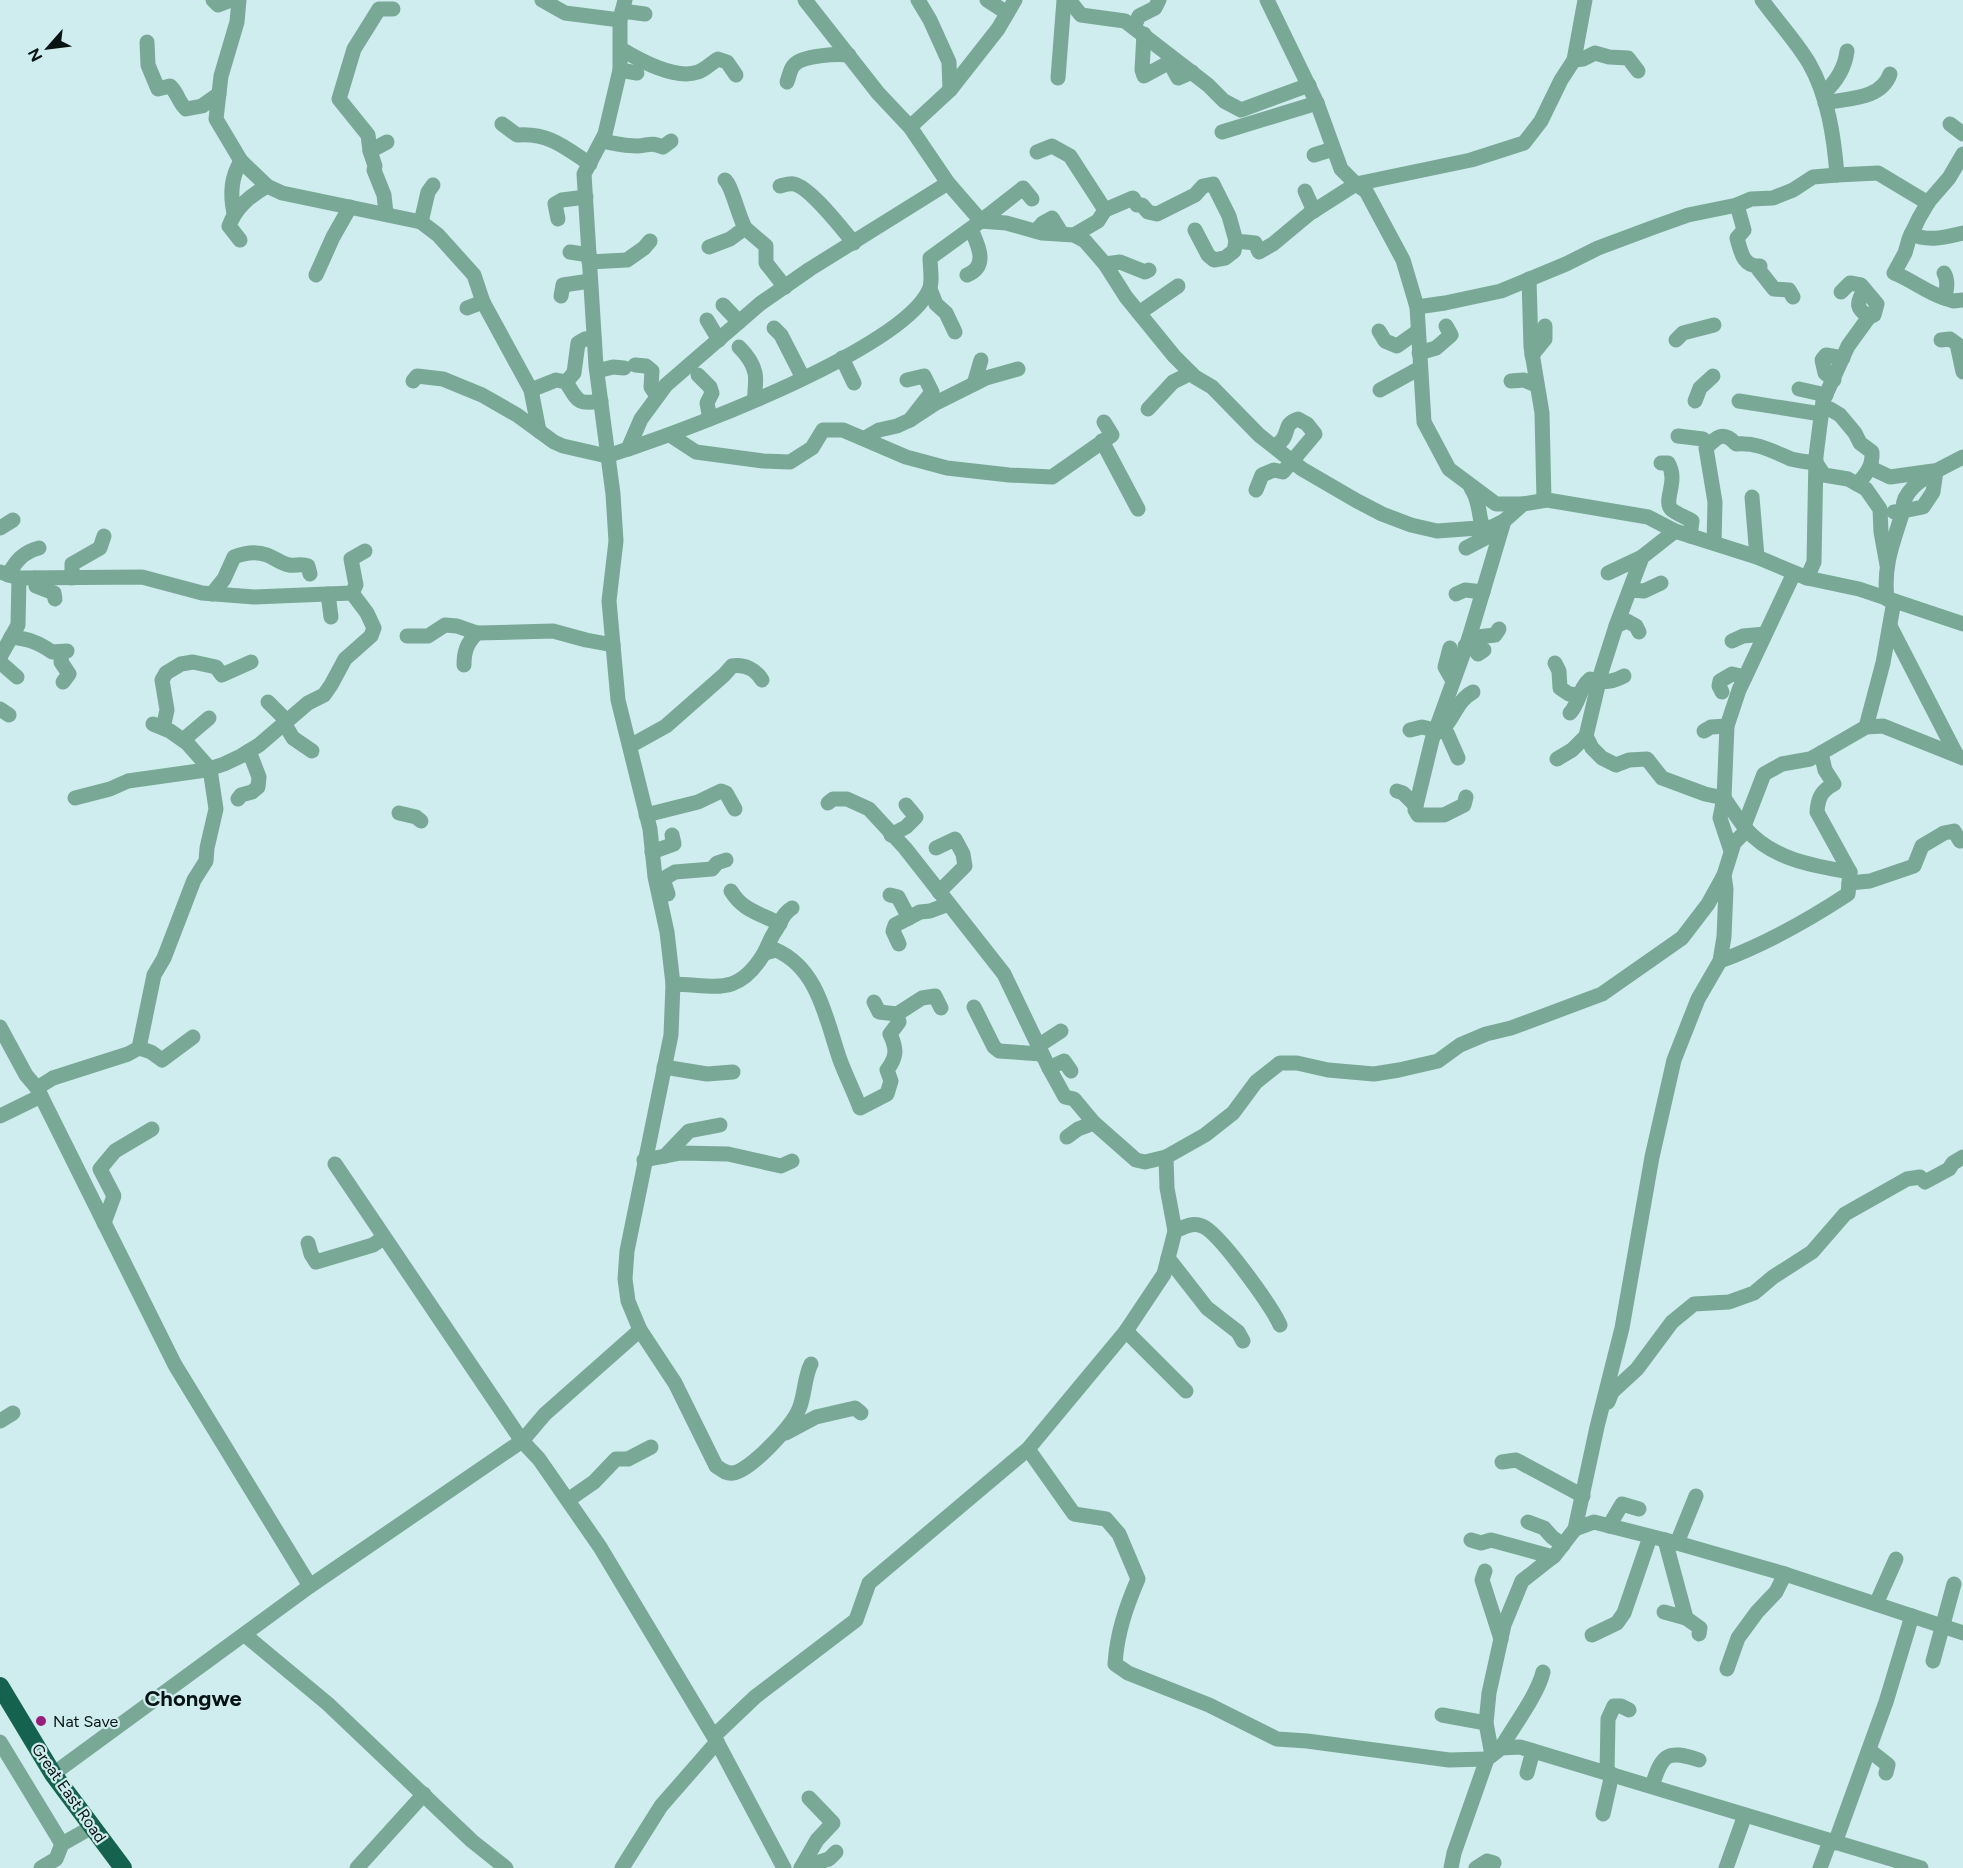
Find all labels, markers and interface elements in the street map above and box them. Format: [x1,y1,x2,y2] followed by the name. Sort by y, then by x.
[18,18,78,78] north arrow
[24,45,46,65] text: N
[144,1685,242,1712] district label: Chongwe
[53,1712,119,1731] place label: Nat Save
[34,1714,48,1728] marker: Nat Save
[28,1740,110,1846] street label: Great East Road

